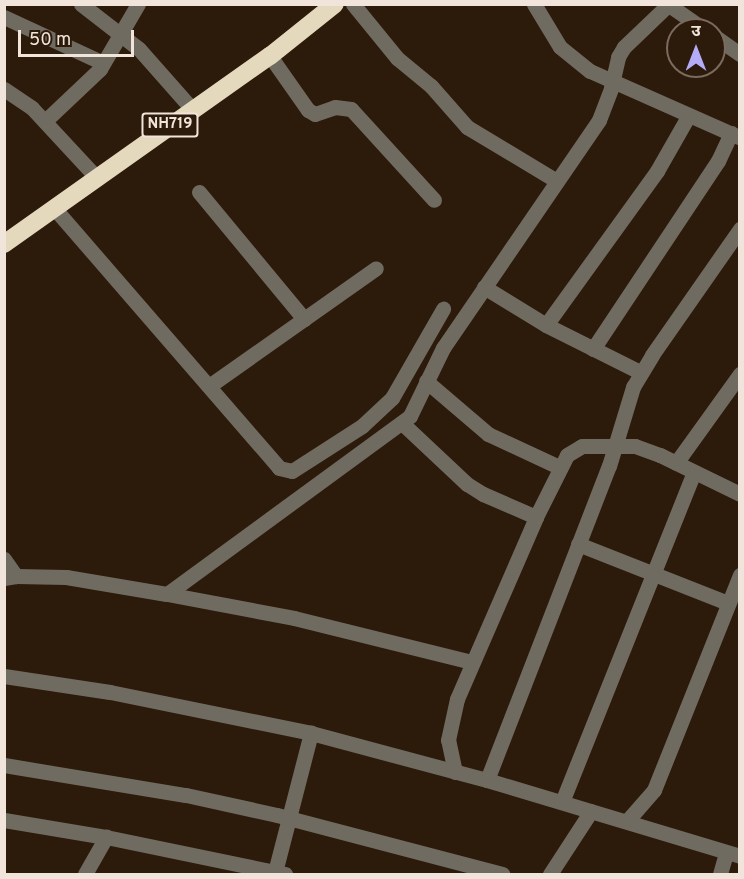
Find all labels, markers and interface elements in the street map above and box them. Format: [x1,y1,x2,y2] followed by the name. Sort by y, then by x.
[21,18,136,56] scale bar
[666,18,726,78] north arrow
[691,22,701,42] text: उ
[29,29,71,52] text: 50 m
[140,113,200,137] road number: NH719

